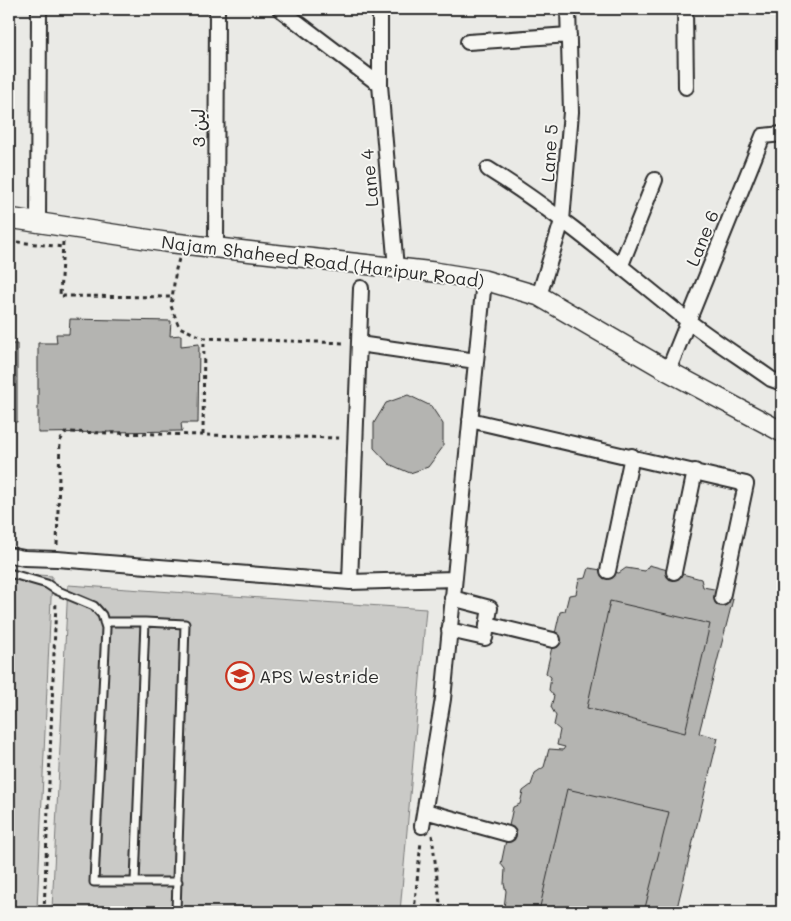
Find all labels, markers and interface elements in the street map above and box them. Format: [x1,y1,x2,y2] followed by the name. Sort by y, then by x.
[186,109,210,147] street label: لین 3
[535,123,563,183] street label: Lane 5
[354,148,383,208] street label: Lane 4
[680,206,724,270] street label: Lane 6
[160,229,486,293] street label: Najam Shaheed Road (Haripur Road)
[225,661,255,691] school or university icon: APS Westride
[259,664,379,688] place label: APS Westride

